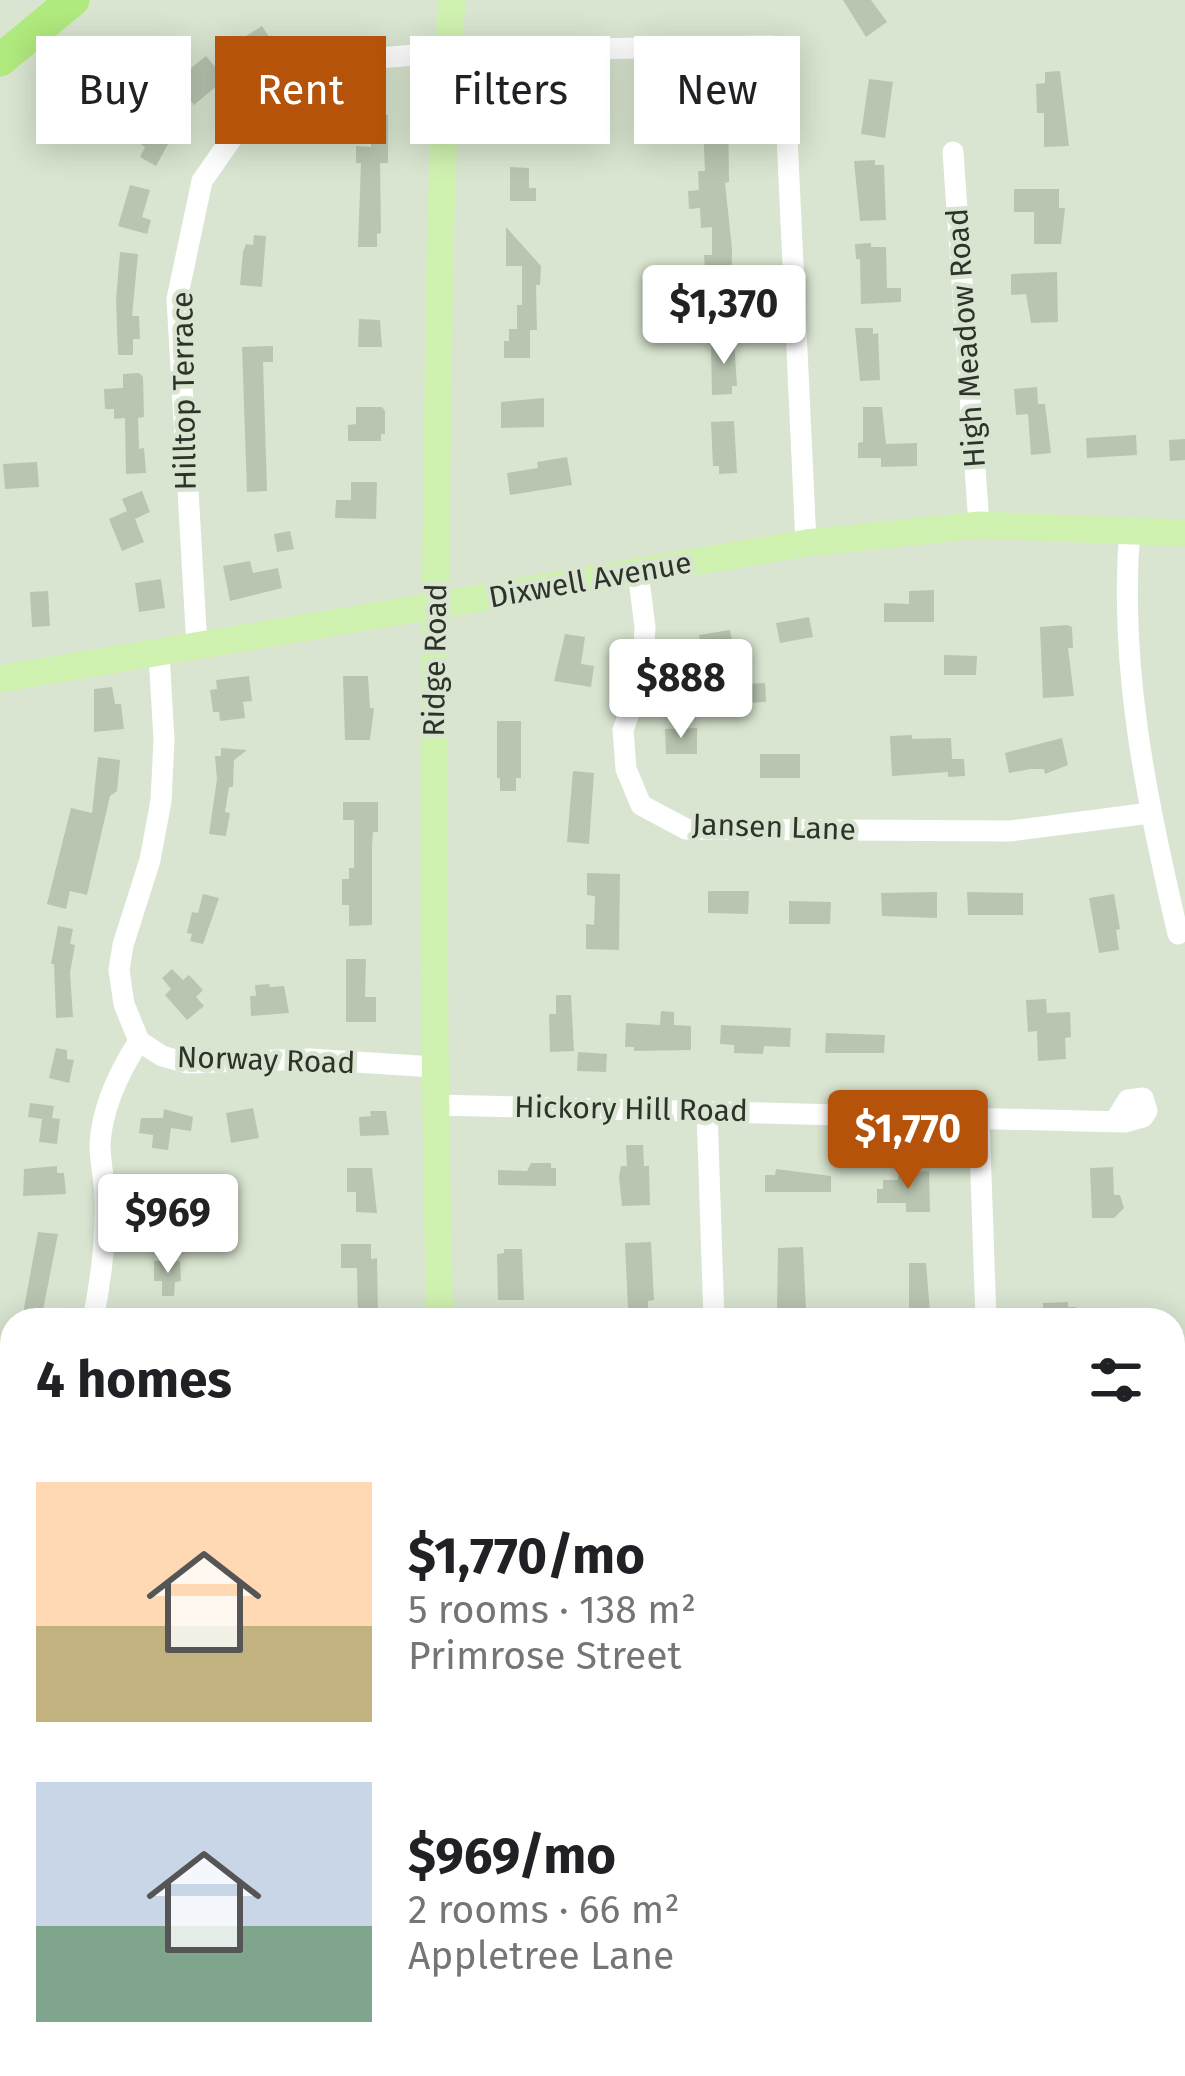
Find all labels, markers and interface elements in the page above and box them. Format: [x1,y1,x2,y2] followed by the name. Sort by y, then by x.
[36,36,191,144] chip: Buy
[215,36,386,144] chip: Rent
[410,36,610,144] chip: Filters
[634,36,800,144] chip: New
[939,207,993,469] street label: High Meadow Road
[626,265,822,367] pin: $1,370
[670,281,778,327] text: $1,370
[164,291,204,491] street label: Hilltop Terrace
[486,544,694,616] street label: Dixwell Avenue
[416,583,454,737] street label: Ridge Road
[610,639,752,741] pin: $888
[636,655,726,701] text: $888
[691,806,857,848] street label: Jansen Lane
[176,1039,356,1081] street label: Norway Road
[514,1089,748,1129] street label: Hickory Hill Road
[810,1090,1006,1192] pin: $1,770
[855,1106,961,1152] text: $1,770
[97,1174,239,1276] pin: $969
[125,1190,211,1236] text: $969
[1083,1347,1149,1413] icon: filters
[36,1349,232,1411] text: 4 homes
[408,1525,645,1587] text: $1,770/mo
[132,1530,276,1674] icon: home
[408,1587,696,1633] text: 5 rooms · 138 m²
[408,1633,682,1679] text: Primrose Street
[408,1825,616,1887] text: $969/mo
[132,1830,276,1974] icon: home
[408,1887,679,1933] text: 2 rooms · 66 m²
[408,1933,674,1979] text: Appletree Lane

